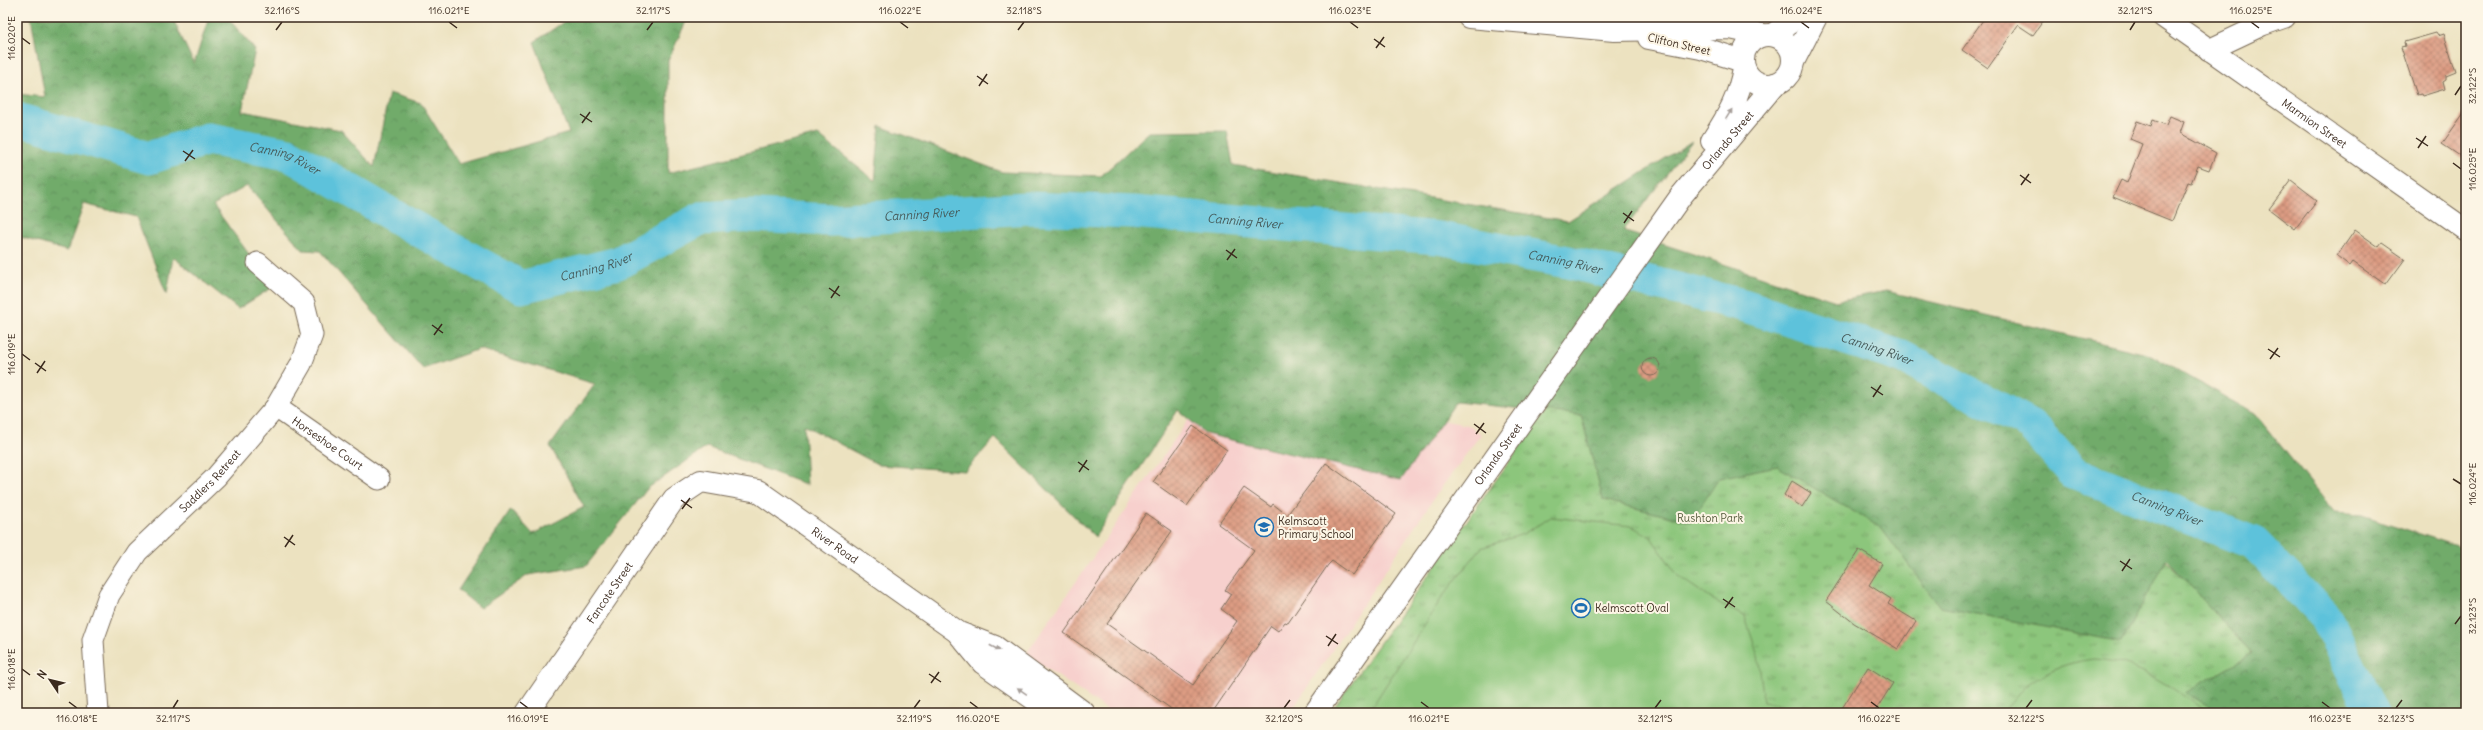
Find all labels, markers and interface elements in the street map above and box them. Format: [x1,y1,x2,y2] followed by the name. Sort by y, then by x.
[264,4,300,17] text: 32.116°S
[428,4,470,17] text: 116.021°E
[636,4,671,17] text: 32.117°S
[879,4,921,17] text: 116.022°E
[1006,4,1042,17] text: 32.118°S
[1329,4,1371,17] text: 116.023°E
[1780,4,1822,17] text: 116.024°E
[2117,4,2153,17] text: 32.121°S
[2230,4,2273,17] text: 116.025°E
[5,16,18,60] text: 116.020°E
[1646,30,1712,58] street label: Clifton Street
[2466,67,2479,104] text: 32.122°S
[2279,96,2350,151] street label: Marmion Street
[1699,108,1757,173] street label: Orlando Street
[1725,109,1733,119] one-way arrow
[248,139,325,179] water label: Canning River
[2466,147,2479,190] text: 116.025°E
[883,204,961,224] water label: Canning River
[1207,210,1285,232] water label: Canning River
[1526,247,1605,278] water label: Canning River
[558,248,637,284] water label: Canning River
[1839,329,1917,369] water label: Canning River
[5,333,18,375] text: 116.019°E
[289,413,366,473] street label: Horseshoe Court
[1471,420,1525,488] street label: Orlando Street
[176,446,244,515] street label: Saddlers Retreat
[2466,463,2479,505] text: 116.024°E
[2129,487,2206,530] water label: Canning River
[1677,511,1743,525] park label: Rushton Park
[1278,514,1354,541] place label: Kelmscott Primary School
[1253,516,1275,538] school or university icon: Kelmscott Primary School
[809,524,861,567] street label: River Road
[584,559,636,626] street label: Fancote Street
[1570,597,1592,619] sports icon: Kelmscott Oval
[2466,597,2479,634] text: 32.123°S
[1595,601,1669,615] place label: Kelmscott Oval
[989,645,1000,651] one-way arrow
[5,648,18,690] text: 116.018°E
[30,660,70,700] north arrow
[34,667,50,681] text: N
[1017,687,1027,695] one-way arrow
[56,712,98,725] text: 116.018°E
[156,712,191,725] text: 32.117°S
[507,712,549,725] text: 116.019°E
[896,712,932,725] text: 32.119°S
[956,712,1000,725] text: 116.020°E
[1265,712,1303,725] text: 32.120°S
[1408,712,1450,725] text: 116.021°E
[1637,712,1673,725] text: 32.121°S
[1858,712,1900,725] text: 116.022°E
[2008,712,2045,725] text: 32.122°S
[2309,712,2351,725] text: 116.023°E
[2378,712,2415,725] text: 32.123°S

